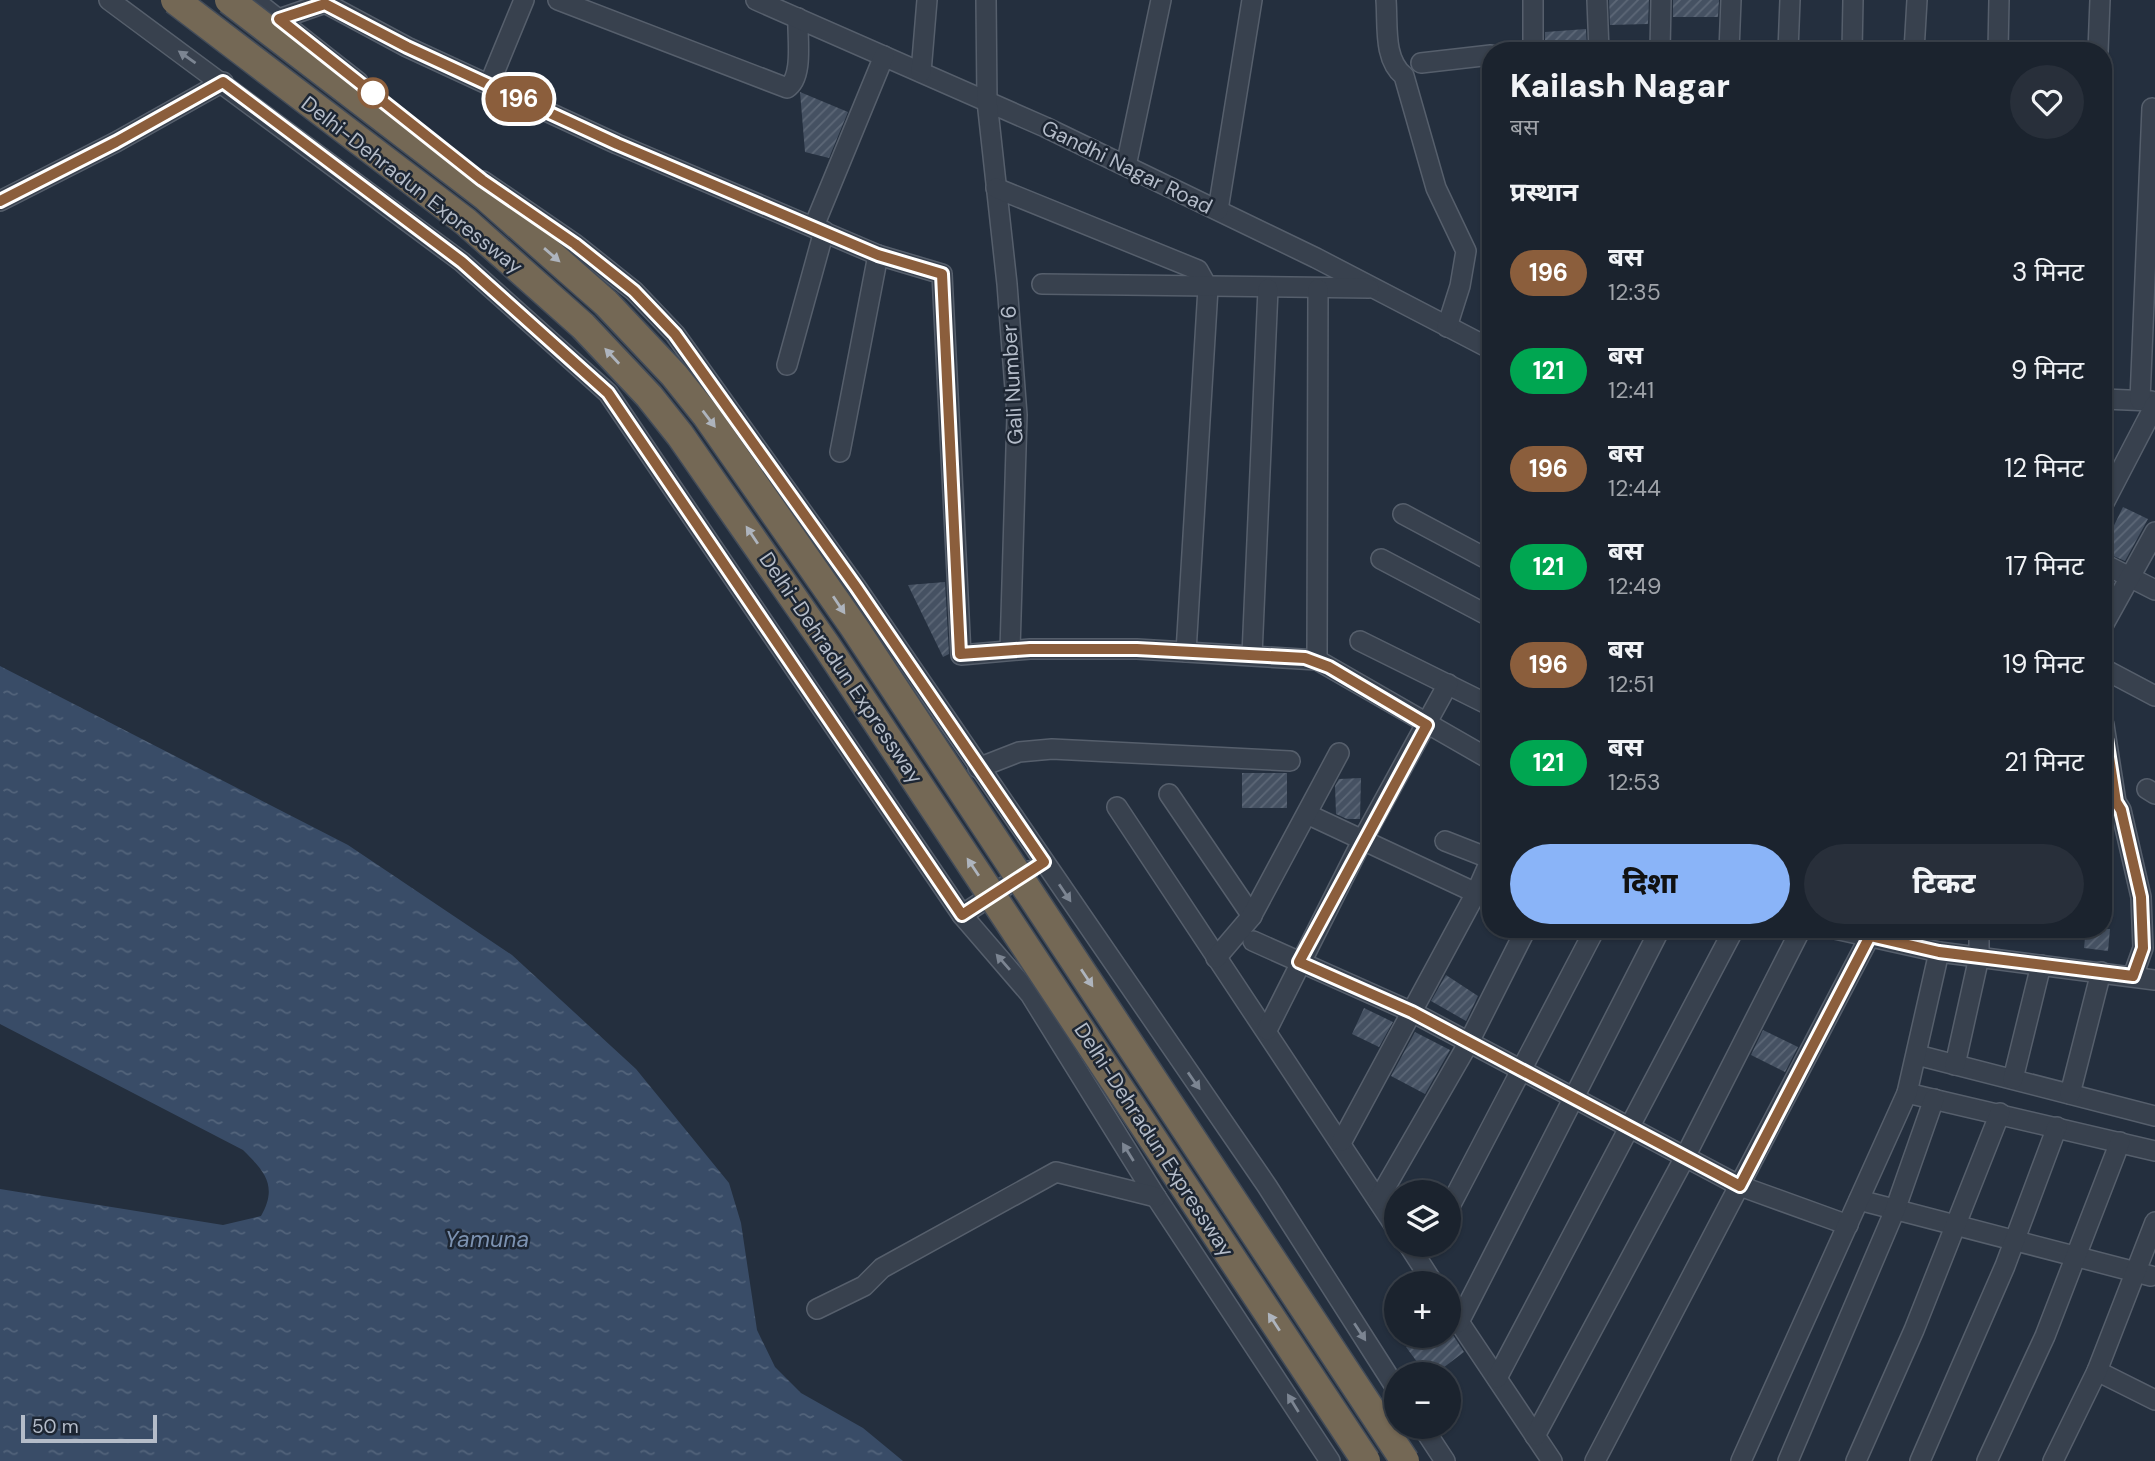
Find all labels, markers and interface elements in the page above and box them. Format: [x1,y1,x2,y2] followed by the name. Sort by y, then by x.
[178,50,196,64] one-way arrow
[1510,64,1730,107] text: Kailash Nagar
[2010,65,2084,139] button: heart
[479,76,559,122] line badge: 196
[358,78,388,108] unlabelled marker
[499,83,539,114] text: 196
[295,90,529,281] street label: Delhi-Dehradun Expressway
[1510,112,1539,142] text: बस
[1037,114,1217,220] street label: Gandhi Nagar Road
[1510,175,1578,209] text: प्रस्थान
[1608,240,1643,274] text: बस
[543,246,560,262] one-way arrow
[2012,255,2084,289] text: 3 मिनट
[1529,257,1568,288] text: 196
[1608,277,1661,307] text: 12:35
[994,305,1030,445] street label: Gali Number 6
[1608,338,1643,372] text: बस
[604,348,620,365] one-way arrow
[2011,353,2084,387] text: 9 मिनट
[1533,355,1564,386] text: 121
[1608,375,1654,405] text: 12:41
[701,409,716,427] one-way arrow
[1608,436,1643,470] text: बस
[2004,451,2084,485] text: 12 मिनट
[1529,453,1568,484] text: 196
[1608,473,1661,503] text: 12:44
[745,526,759,544] one-way arrow
[1608,534,1643,568] text: बस
[753,547,929,790] street label: Delhi-Dehradun Expressway
[2005,549,2084,583] text: 17 मिनट
[1533,551,1564,582] text: 121
[1608,571,1661,601] text: 12:49
[832,596,846,614] one-way arrow
[1608,632,1643,666] text: बस
[2003,647,2084,681] text: 19 मिनट
[1529,649,1568,680] text: 196
[1608,669,1654,699] text: 12:51
[1608,730,1643,764] text: बस
[2004,745,2084,779] text: 21 मिनट
[1533,747,1564,778] text: 121
[1608,767,1661,797] text: 12:53
[1510,844,1790,924] button: दिशा
[1804,844,2084,924] button: टिकट
[967,857,980,876] one-way arrow
[1058,884,1072,902] one-way arrow
[996,954,1011,971] one-way arrow
[1080,969,1094,987] one-way arrow
[1068,1018,1240,1263] street label: Delhi-Dehradun Expressway
[1187,1072,1201,1090] one-way arrow
[1122,1142,1135,1161] one-way arrow
[1384,1180,1461,1439] map controls
[1384,1180,1461,1257] button: layers
[445,1224,529,1254] water label: Yamuna
[1384,1271,1461,1348] button: +
[1268,1312,1281,1332] one-way arrow
[1353,1323,1367,1341] one-way arrow
[1384,1362,1461,1439] button: −
[1287,1394,1300,1413] one-way arrow
[21,1412,158,1444] scale bar
[32,1414,79,1439] text: 50 m

